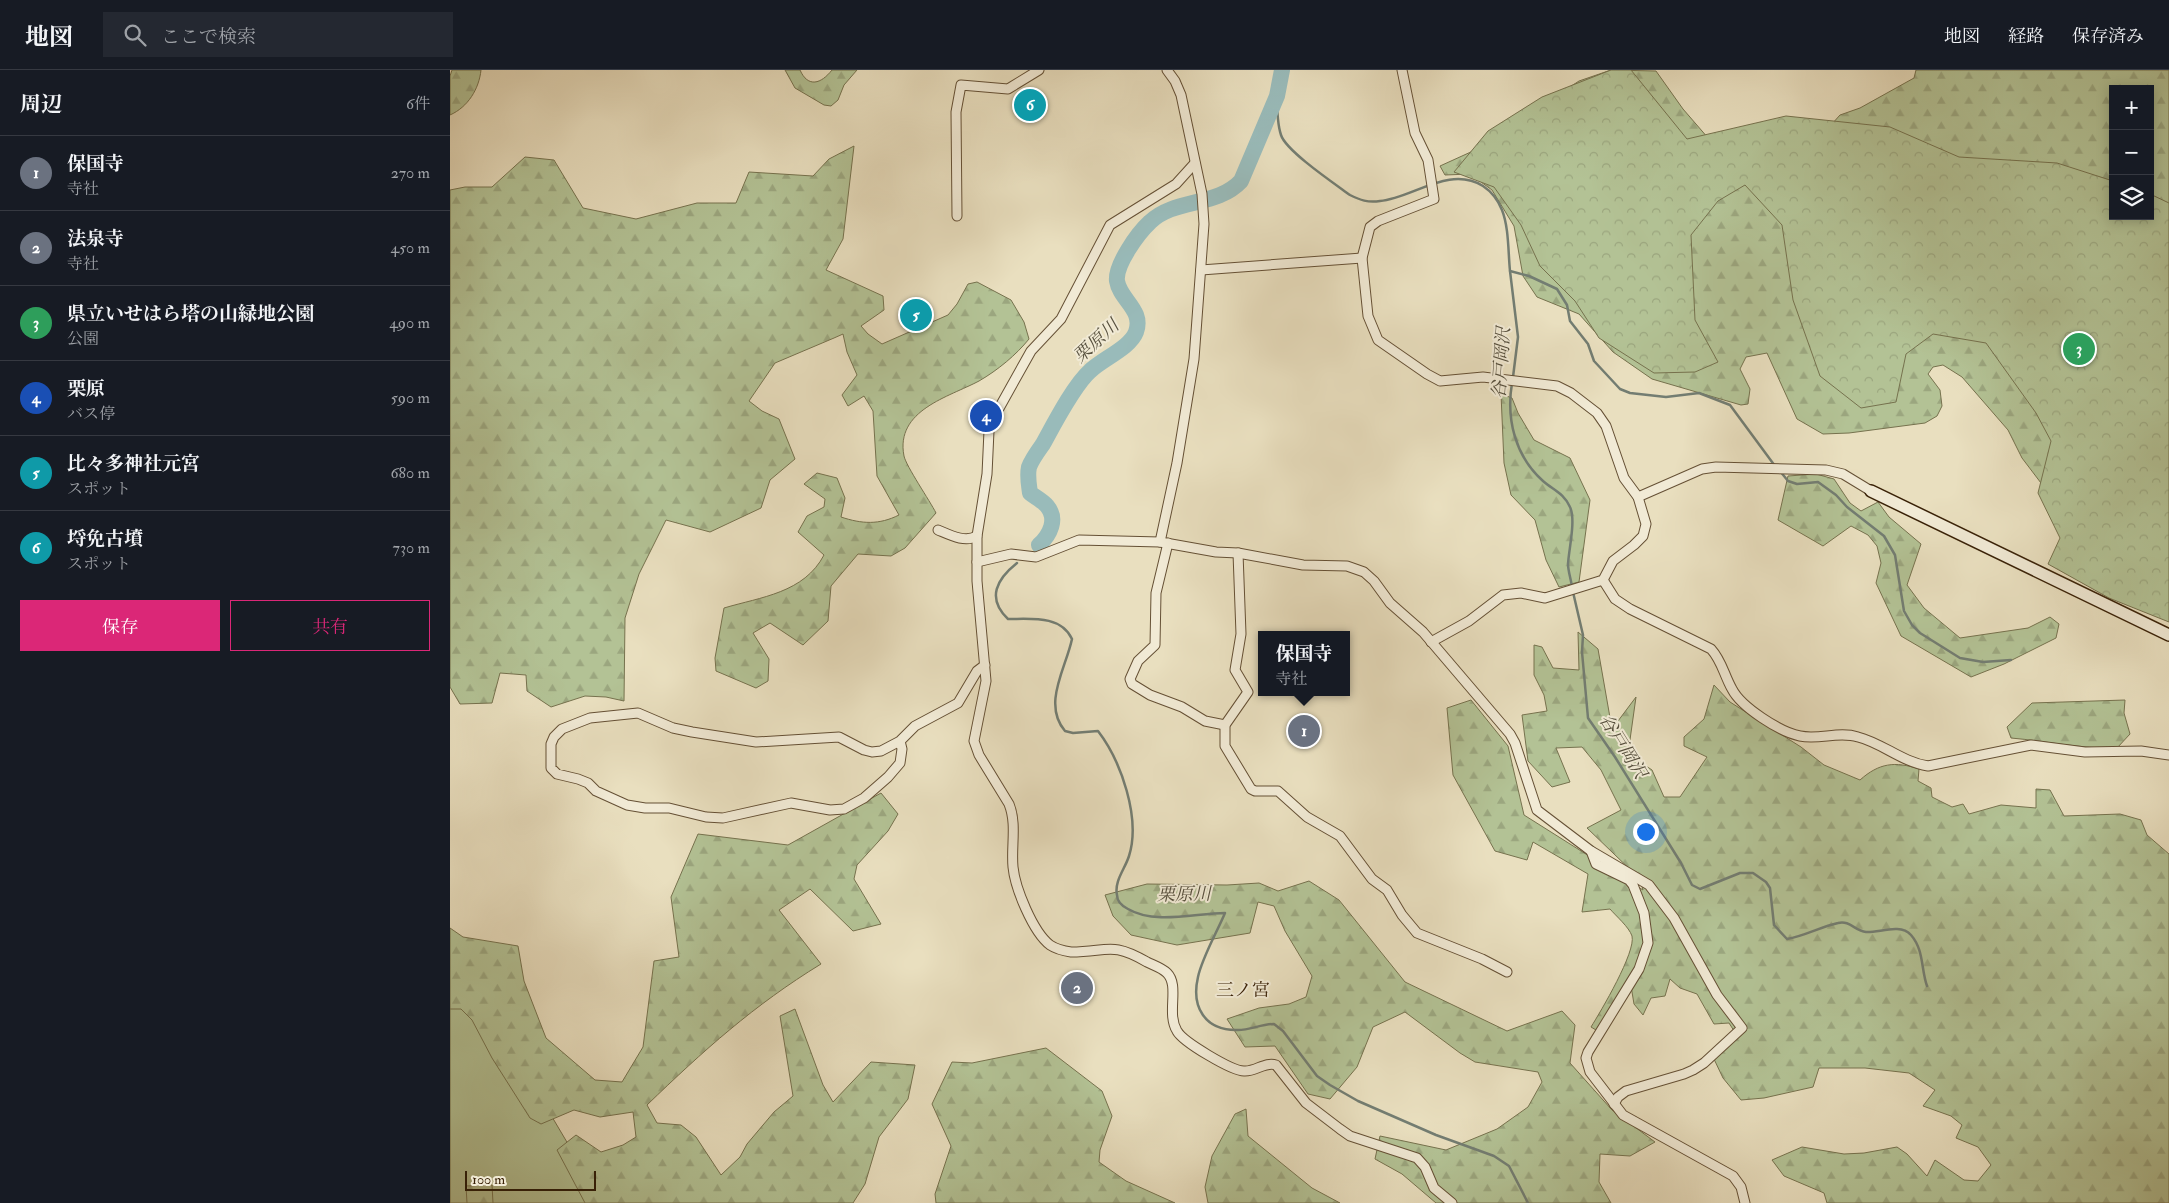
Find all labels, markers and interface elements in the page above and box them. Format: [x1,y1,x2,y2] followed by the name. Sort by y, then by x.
[103,12,453,57] search box
[121,21,149,49] icon: search
[25,22,73,53] text: 地図
[161,25,256,49] text: ここで検索
[1944,25,1980,48] text: 地図
[2008,25,2044,48] text: 経路
[2072,25,2144,48] text: 保存済み
[2109,85,2154,220] map controls
[2109,85,2154,130] button: +
[1014,86,1046,124] pin: 6
[20,91,62,118] text: 周辺
[406,94,430,114] text: 6件
[2109,130,2154,175] button: −
[67,152,124,176] text: 保国寺
[33,163,39,183] text: 1
[391,163,430,183] text: 270 m
[2109,175,2154,220] button: layers
[67,179,99,199] text: 寺社
[67,227,124,251] text: 法泉寺
[32,238,40,258] text: 2
[391,238,430,258] text: 450 m
[67,254,99,274] text: 寺社
[900,296,932,334] pin: 5
[67,302,314,326] text: 県立いせはら塔の山緑地公園
[33,313,39,333] text: 3
[389,313,430,333] text: 490 m
[1069,313,1125,368] water label: 栗原川
[1488,324,1516,400] water label: 谷戸岡沢
[67,329,99,349] text: 公園
[2063,330,2095,368] pin: 3
[67,377,105,401] text: 栗原
[32,388,40,408] text: 4
[391,388,430,408] text: 590 m
[970,397,1002,435] pin: 4
[67,404,115,424] text: バス停
[67,452,200,476] text: 比々多神社元宮
[32,463,40,483] text: 5
[390,463,430,483] text: 680 m
[67,479,131,499] text: スポット
[67,527,143,551] text: 埒免古墳
[32,538,40,558] text: 6
[393,538,430,558] text: 730 m
[67,554,131,574] text: スポット
[20,600,220,651] button: 保存
[230,600,430,651] button: 共有
[1258,631,1350,696] popup
[1275,642,1333,666] text: 保国寺
[1275,669,1308,689] text: 寺社
[1594,710,1652,785] water label: 谷戸岡沢
[1288,712,1320,750] pin: 1
[1633,819,1659,845] your location
[1157,882,1213,906] water label: 栗原川
[1061,969,1093,1007] pin: 2
[1216,979,1270,1002] district label: 三ノ宮
[465,1168,596,1191] scale bar
[472,1171,505,1188] text: 100 m

